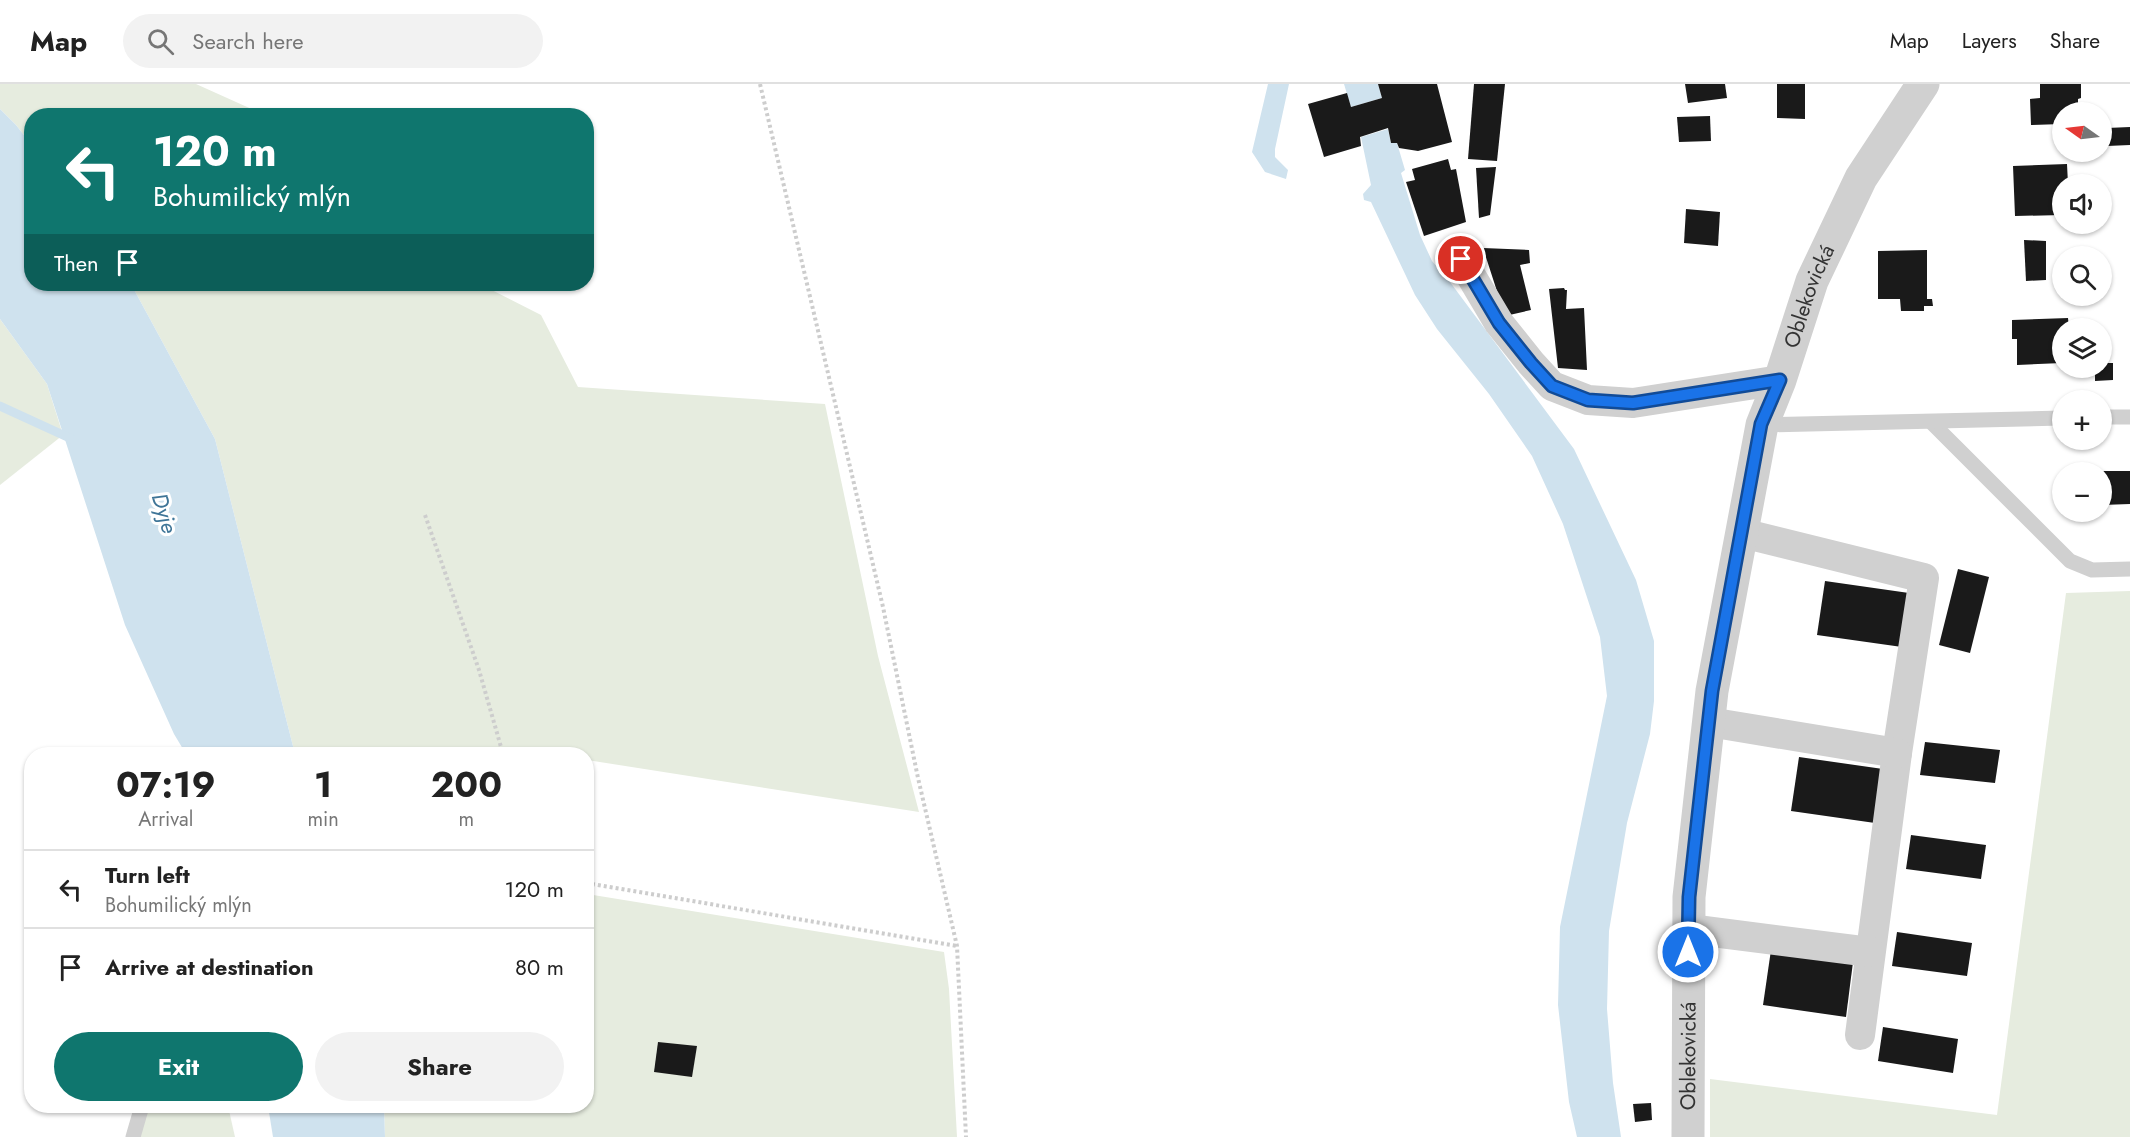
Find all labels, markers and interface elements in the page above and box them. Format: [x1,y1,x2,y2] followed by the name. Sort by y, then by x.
[123,14,543,68] search box
[30,21,87,62] text: Map
[144,25,177,58] icon: search
[192,25,304,57] text: Search here
[1890,26,1929,56] text: Map
[1962,26,2017,56] text: Layers
[2050,26,2100,56] text: Share
[2052,102,2112,162] north arrow
[2052,102,2112,522] map controls
[153,121,277,182] text: 120 m
[54,132,132,210] icon: left
[2052,174,2112,234] button: sound
[153,177,351,216] text: Bohumilický mlýn
[1435,233,1486,284] pin
[1776,239,1842,352] street label: Oblekovická
[1444,242,1477,275] icon: arrive
[111,246,144,279] icon: arrive
[2052,246,2112,306] button: search
[54,247,99,279] text: Then
[2052,318,2112,378] button: layers
[2052,390,2112,450] button: +
[2052,462,2112,522] button: −
[144,489,186,537] water label: Dyje
[116,758,216,810] text: 07:19
[314,758,332,810] text: 1
[431,758,502,810] text: 200
[138,805,193,834] text: Arrival
[307,805,339,834] text: min
[459,805,474,834] text: m
[105,859,190,891] text: Turn left
[54,873,87,906] icon: left
[505,873,564,905] text: 120 m
[105,891,252,920] text: Bohumilický mlýn
[1656,920,1720,984] position arrow
[54,951,87,984] icon: arrive
[105,951,314,983] text: Arrive at destination
[515,951,564,983] text: 80 m
[1673,1002,1704,1110] street label: Oblekovická
[54,1032,303,1101] button: Exit
[315,1032,564,1101] button: Share

